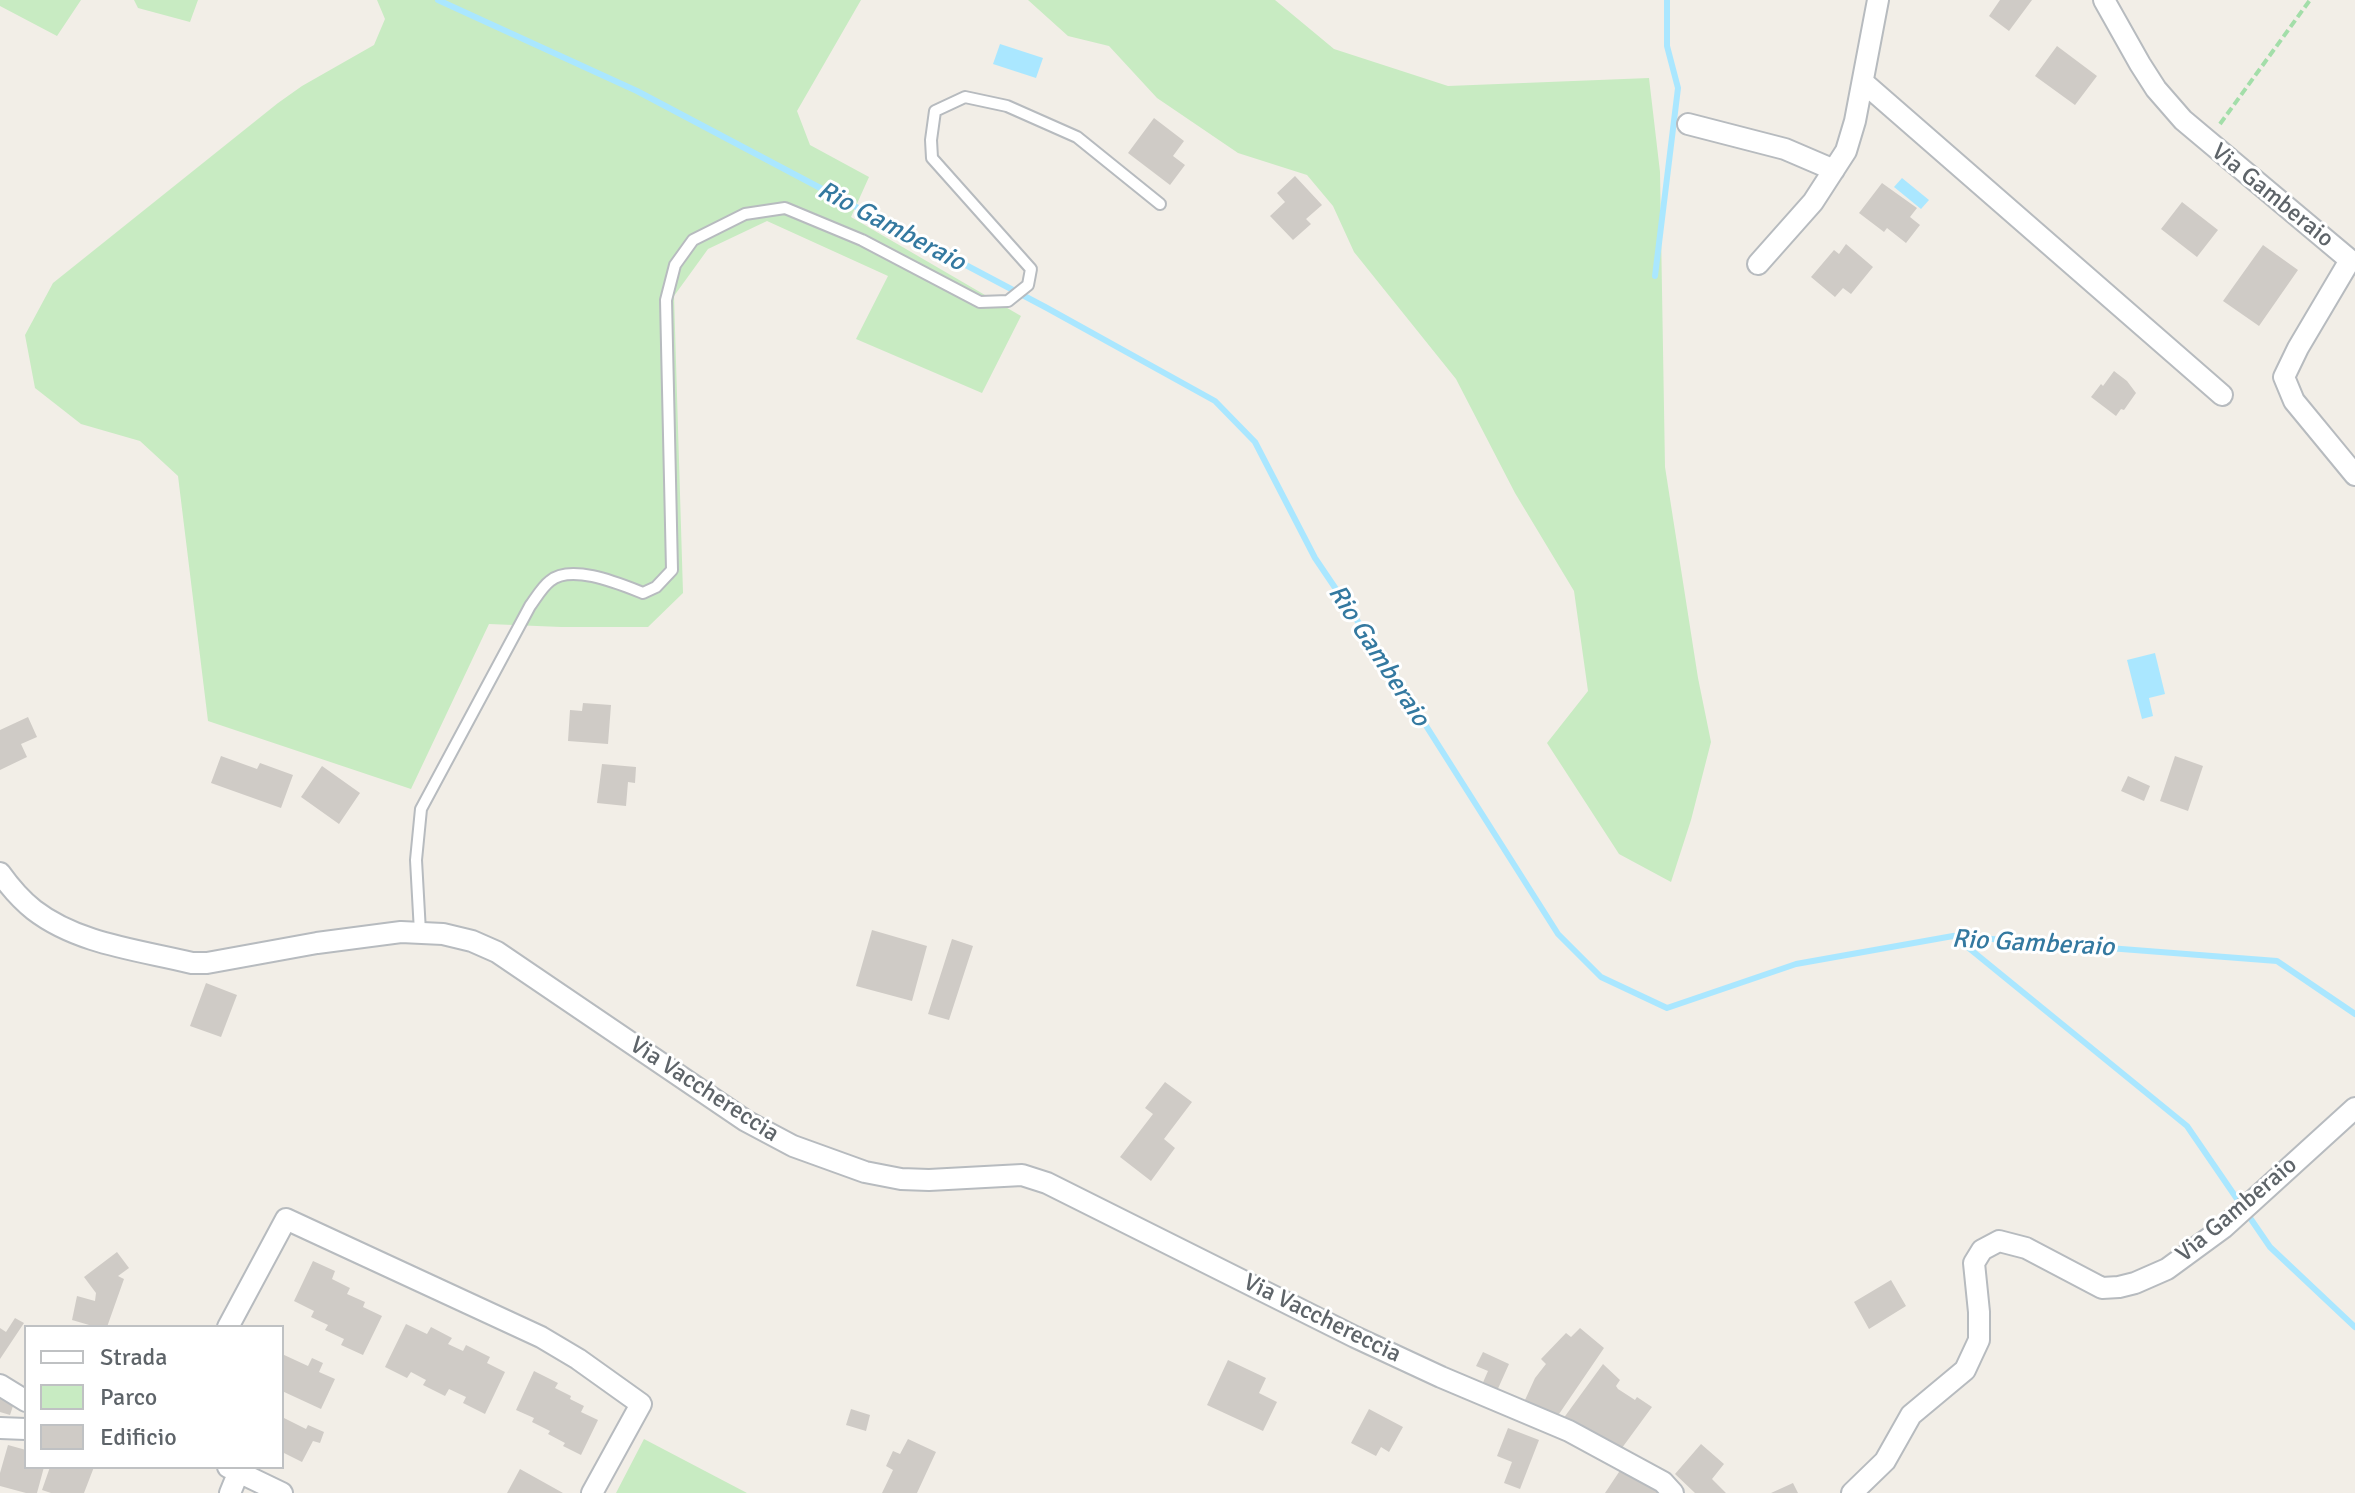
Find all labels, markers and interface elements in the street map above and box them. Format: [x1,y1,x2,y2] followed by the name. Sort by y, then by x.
[2205,138,2339,254] street label: Via Gamberaio
[812,175,970,279] water label: Rio Gamberaio
[1321,579,1435,733] water label: Rio Gamberaio
[1951,924,2115,964] water label: Rio Gamberaio
[624,1031,784,1149] street label: Via Vacchereccia
[2171,1151,2303,1269] street label: Via Gamberaio
[1238,1268,1406,1370] street label: Via Vacchereccia
[24,1325,284,1469] legend
[100,1342,167,1372] text: Strada
[100,1382,157,1412] text: Parco
[100,1422,177,1452] text: Edificio

